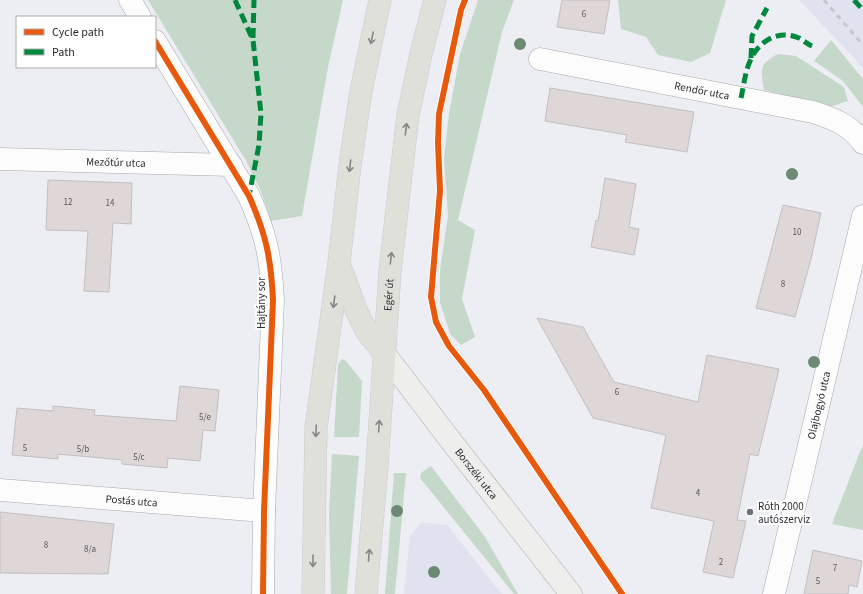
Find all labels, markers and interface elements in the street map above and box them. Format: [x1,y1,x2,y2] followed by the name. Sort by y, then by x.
[582,8,587,21] house number: 6
[16,16,156,68] legend
[52,24,104,41] text: Cycle path
[367,31,375,44] one-way arrow
[52,44,75,61] text: Path
[673,78,731,104] street label: Rendőr utca
[403,123,410,136] one-way arrow
[86,154,146,171] street label: Mezőtúr utca
[346,159,354,172] one-way arrow
[64,196,73,209] house number: 12
[106,197,115,210] house number: 14
[793,226,802,239] house number: 10
[387,252,395,265] one-way arrow
[254,277,269,329] street label: Hajtány sor
[380,278,397,312] street label: Egér út
[781,278,786,291] house number: 8
[330,295,338,308] one-way arrow
[804,370,834,441] street label: Olajbogyó utca
[615,386,620,399] house number: 6
[199,411,211,424] house number: 5/e
[376,420,383,433] one-way arrow
[313,424,320,437] one-way arrow
[23,442,28,455] house number: 5
[77,443,89,456] house number: 5/b
[451,445,501,503] street label: Borszéki utca
[133,451,145,464] house number: 5/c
[696,487,701,500] house number: 4
[105,491,158,511] street label: Postás utca
[758,499,811,527] place label: Róth 2000 autószerviz
[745,507,755,517] marker: Róth 2000 autószerviz
[44,539,49,552] house number: 8
[84,543,96,556] house number: 8/a
[366,549,373,562] one-way arrow
[310,554,317,567] one-way arrow
[719,556,724,569] house number: 2
[833,562,838,575] house number: 7
[816,575,821,588] house number: 5

